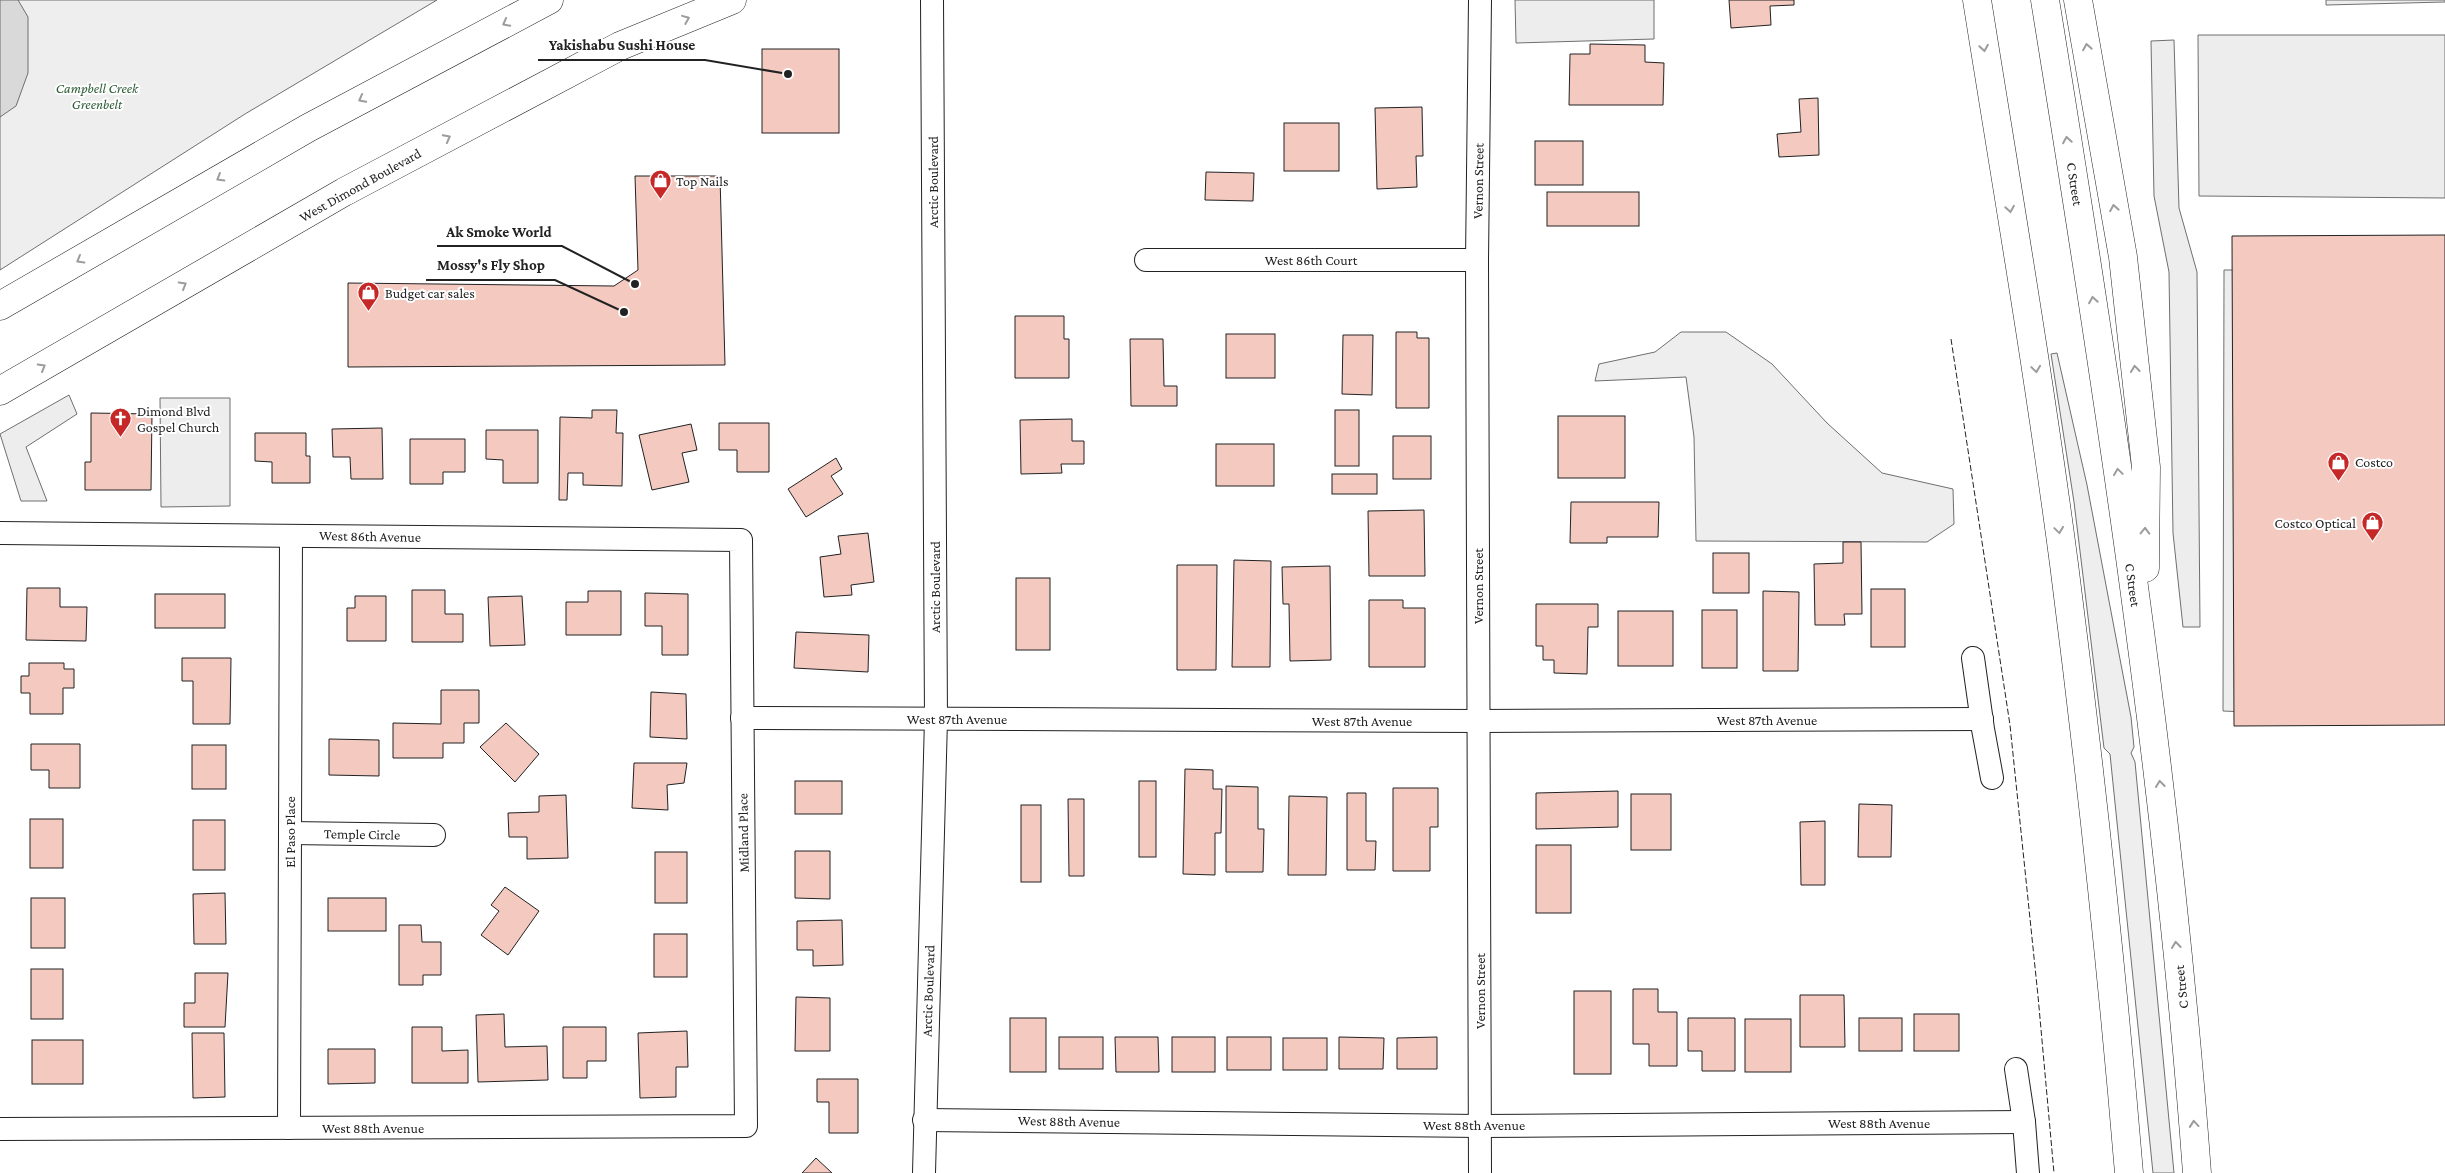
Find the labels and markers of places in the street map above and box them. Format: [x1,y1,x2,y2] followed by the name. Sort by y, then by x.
[538,30,705,60] callout: Yakishabu Sushi House
[648,169,672,200] shop icon: Top Nails
[676,173,728,189] place label: Top Nails
[437,216,562,246] callout: Ak Smoke World
[426,250,555,280] callout: Mossy's Fly Shop
[357,281,381,312] shop icon: Budget car sales
[385,285,475,301] place label: Budget car sales
[137,403,220,435] place label: Dimond Blvd Gospel Church
[109,407,133,438] church icon: Dimond Blvd Gospel Church
[2327,450,2351,481] shop icon: Costco
[2355,454,2393,470] place label: Costco
[2360,511,2384,542] shop icon: Costco Optical
[2275,515,2356,531] place label: Costco Optical

